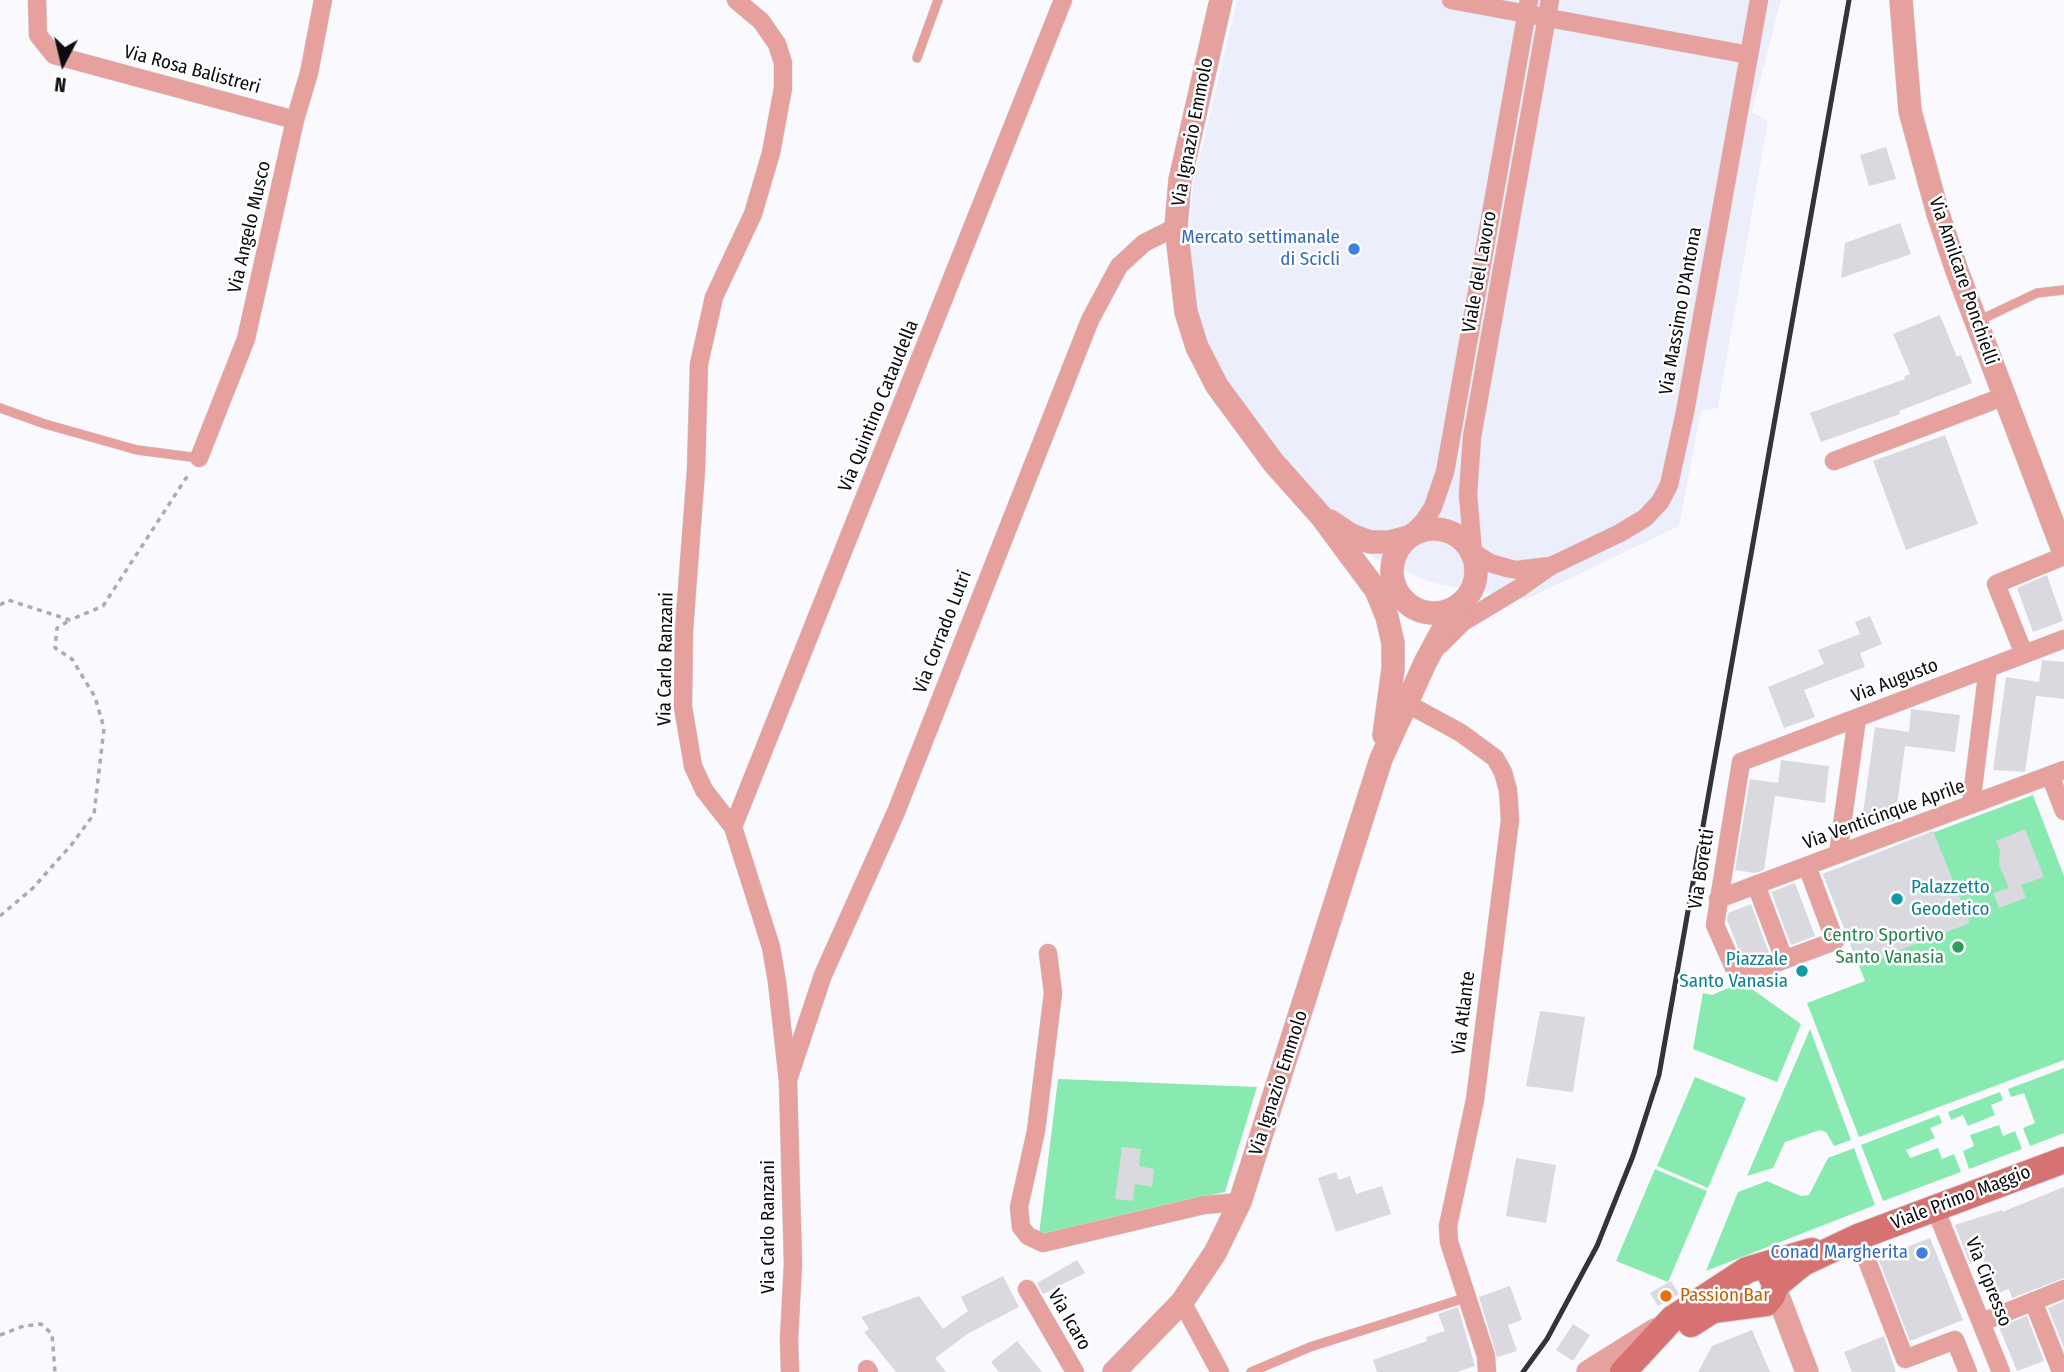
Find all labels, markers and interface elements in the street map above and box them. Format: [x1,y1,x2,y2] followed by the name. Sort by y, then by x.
[28,28,98,98] north arrow
[121,41,263,99] street label: Via Rosa Balistreri
[1167,56,1219,208] street label: Via Ignazio Emmolo
[53,72,67,96] text: N
[224,159,276,295] street label: Via Angelo Musco
[1924,194,2002,368] street label: Via Amilcare Ponchielli
[1458,209,1502,335] street label: Viale del Lavoro
[1655,225,1707,397] street label: Via Massimo D'Antona
[1181,227,1340,271] place label: Mercato settimanale di Scicli
[1346,241,1362,257] marker: Mercato settimanale di Scicli
[834,317,924,495] street label: Via Quintino Cataudella
[909,567,977,697] street label: Via Corrado Lutri
[653,592,679,726] street label: Via Carlo Ranzani
[1848,654,1942,708] street label: Via Augusto
[1800,775,1968,855] street label: Via Venticinque Aprile
[1684,827,1720,911] street label: Via Boretti
[1911,877,1990,921] place label: Palazzetto Geodetico
[1889,891,1905,907] marker: Palazzetto Geodetico
[1823,925,1944,969] place label: Centro Sportivo Santo Vanasia
[1950,939,1966,955] marker: Centro Sportivo Santo Vanasia
[1679,949,1788,993] place label: Piazzale Santo Vanasia
[1794,963,1810,979] marker: Piazzale Santo Vanasia
[1448,970,1480,1056] street label: Via Atlante
[1245,1008,1313,1158] street label: Via Ignazio Emmolo
[758,1160,780,1294] street label: Via Carlo Ranzani
[1888,1161,2034,1235] street label: Viale Primo Maggio
[1960,1234,2016,1330] street label: Via Cipresso
[1770,1242,1908,1264] place label: Conad Margherita
[1914,1245,1930,1261] marker: Conad Margherita
[1042,1285,1096,1355] street label: Via Icaro
[1680,1285,1770,1307] place label: Passion Bar
[1658,1288,1674,1304] marker: Passion Bar

